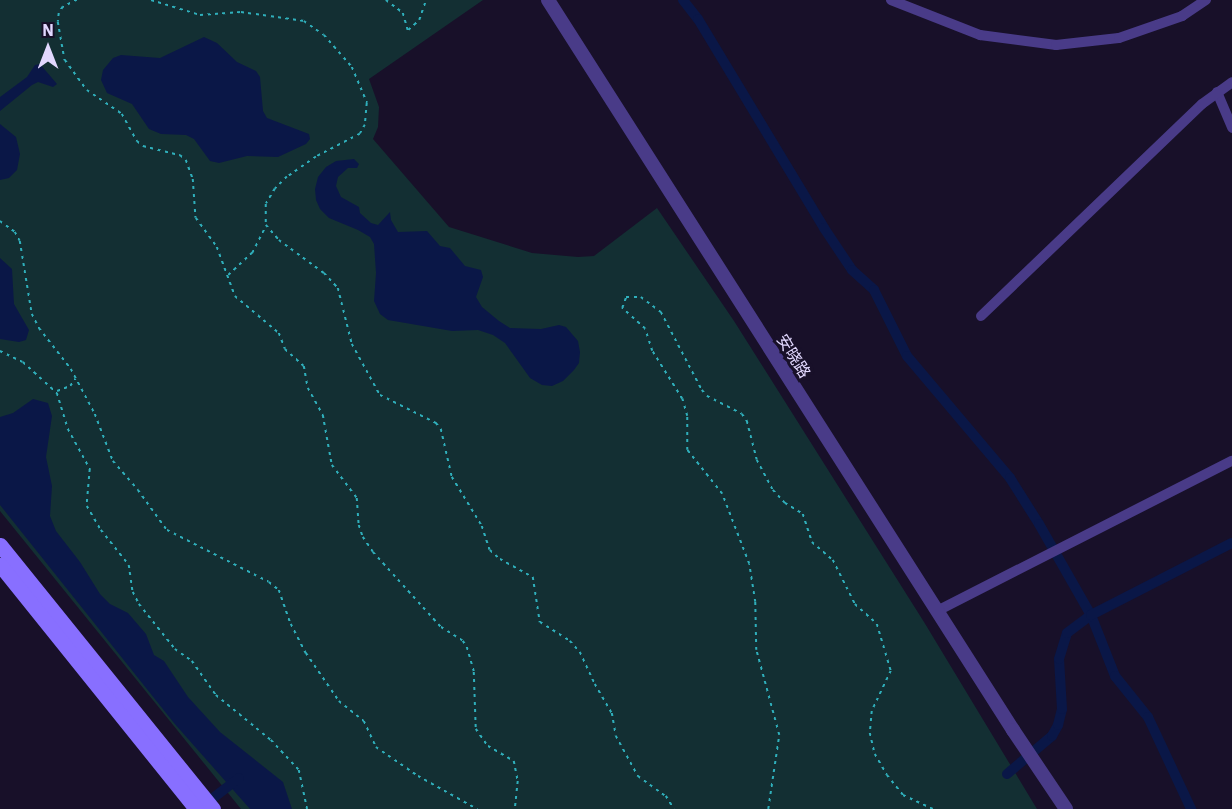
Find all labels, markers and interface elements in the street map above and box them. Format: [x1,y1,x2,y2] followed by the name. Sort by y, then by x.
[18,18,78,78] north arrow
[42,20,54,40] text: N
[773,331,815,381] street label: 安晓路

